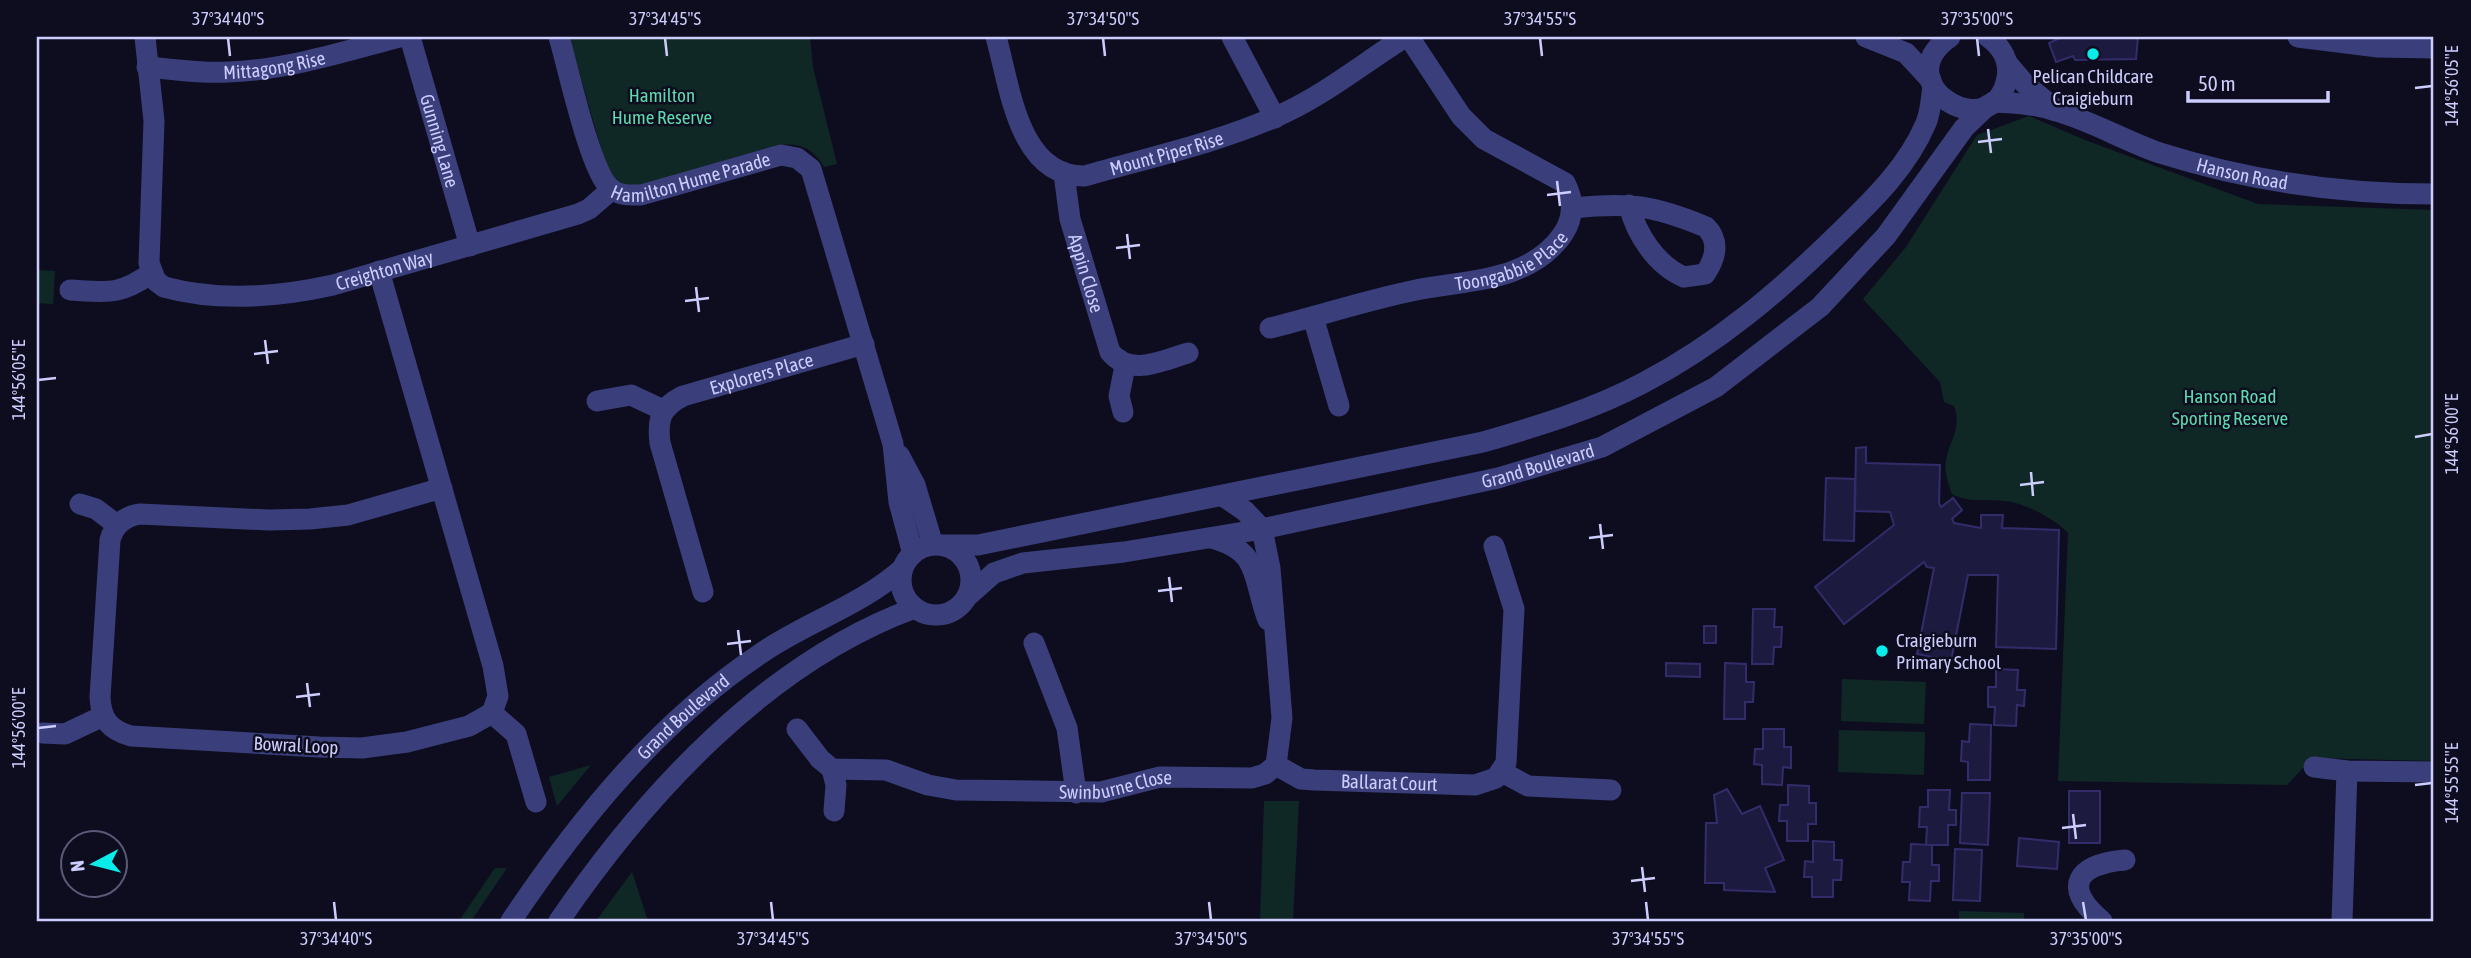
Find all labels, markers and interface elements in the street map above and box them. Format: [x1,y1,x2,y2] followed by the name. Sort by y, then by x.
[192,8,264,29] text: 37°34'40"S
[629,8,701,29] text: 37°34'45"S
[1067,8,1139,29] text: 37°34'50"S
[1504,8,1576,29] text: 37°34'55"S
[1941,8,2013,29] text: 37°35'00"S
[2441,45,2462,126] text: 144°56'05"E
[223,46,327,83] street label: Mittagong Rise
[2085,46,2101,62] marker: Pelican Childcare Craigieburn
[2188,60,2328,104] scale bar
[2033,65,2153,109] place label: Pelican Childcare Craigieburn
[2198,71,2236,95] text: 50 m
[612,84,712,128] park label: Hamilton Hume Reserve
[416,92,464,190] street label: Gunning Lane
[1107,127,1226,180] street label: Mount Piper Rise
[608,148,773,206] street label: Hamilton Hume Parade
[2194,153,2290,194] street label: Hanson Road
[1453,227,1572,295] street label: Toongabbie Place
[1064,231,1109,315] street label: Appin Close
[333,246,436,295] street label: Creighton Way
[8,339,29,420] text: 144°56'05"E
[707,348,816,399] street label: Explorers Place
[2172,385,2288,429] park label: Hanson Road Sporting Reserve
[2441,393,2462,474] text: 144°56'00"E
[1479,439,1597,492] street label: Grand Boulevard
[1896,629,2001,673] place label: Craigieburn Primary School
[1874,643,1890,659] marker: Craigieburn Primary School
[632,669,733,764] street label: Grand Boulevard
[8,687,29,768] text: 144°56'00"E
[253,732,339,758] street label: Bowral Loop
[2441,742,2462,823] text: 144°55'55"E
[1059,766,1172,803] street label: Swinburne Close
[1341,770,1438,795] street label: Ballarat Court
[60,828,130,898] north arrow
[66,859,89,873] text: N
[300,928,372,949] text: 37°34'40"S
[737,928,809,949] text: 37°34'45"S
[1175,928,1247,949] text: 37°34'50"S
[1612,928,1684,949] text: 37°34'55"S
[2050,928,2122,949] text: 37°35'00"S

